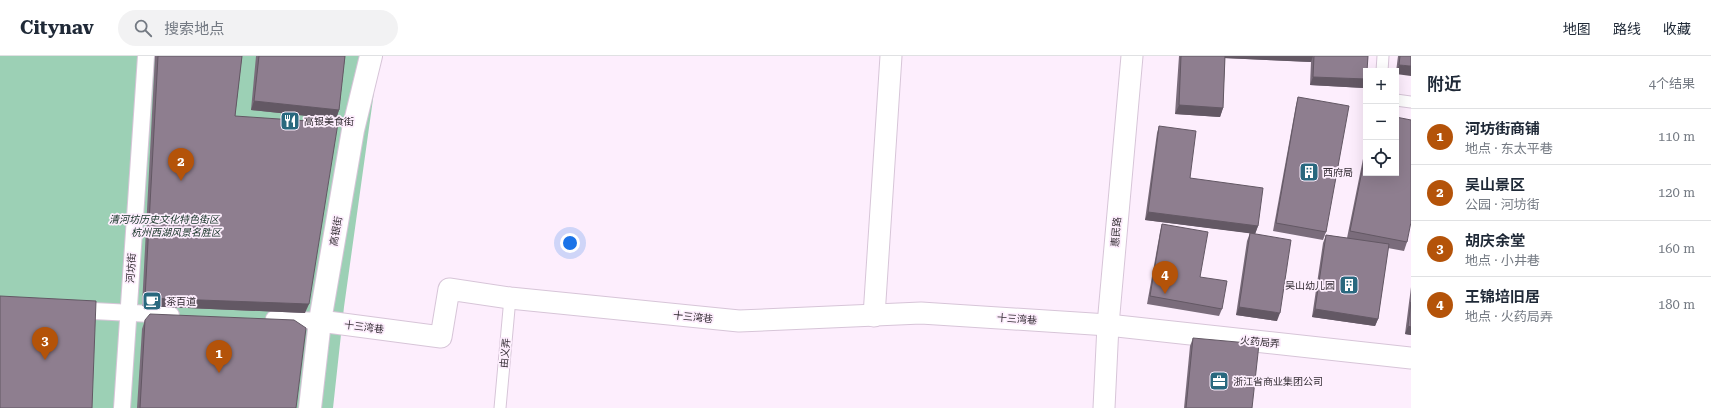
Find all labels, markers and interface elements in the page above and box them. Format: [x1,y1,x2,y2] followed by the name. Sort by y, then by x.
[118,10,398,46] search box
[20,16,94,39] text: Citynav
[132,17,154,39] icon: search
[164,20,224,38] text: 搜索地点
[1563,21,1591,37] text: 地图
[1613,21,1641,37] text: 路线
[1663,21,1691,37] text: 收藏
[1363,68,1399,176] map controls
[1363,68,1399,104] button: +
[1427,74,1461,94] text: 附近
[1649,76,1695,91] text: 4个结果
[1363,104,1399,140] button: −
[279,110,301,132] restaurant icon: 高银美食街
[304,116,354,127] place label: 高银美食街
[1465,120,1540,138] text: 河坊街商铺
[1436,129,1444,144] text: 1
[1658,129,1695,144] text: 110 m
[1363,140,1399,176] button: locate
[1465,141,1553,156] text: 地点 · 东太平巷
[168,148,194,181] pin: 2
[1298,161,1320,183] building icon: 西府局
[1323,167,1353,178] place label: 西府局
[1465,176,1525,194] text: 吴山景区
[1436,185,1444,200] text: 2
[1658,185,1695,200] text: 120 m
[1465,197,1540,212] text: 公园 · 河坊街
[109,214,221,225] park label: 清河坊历史文化特色街区
[328,215,344,247] street label: 高银街
[1109,217,1123,247] street label: 惠民路
[131,227,223,238] park label: 杭州西湖风景名胜区
[1465,232,1525,250] text: 胡庆余堂
[560,233,580,253] your location
[1436,241,1444,256] text: 3
[1658,241,1695,256] text: 160 m
[124,253,138,283] street label: 河坊街
[1465,253,1540,268] text: 地点 · 小井巷
[1152,261,1178,294] pin: 4
[1338,274,1360,296] building icon: 吴山幼儿园
[1285,280,1335,291] place label: 吴山幼儿园
[1465,288,1540,306] text: 王锦培旧居
[141,290,163,312] cafe icon: 茶百道
[166,296,196,307] place label: 茶百道
[1436,297,1444,312] text: 4
[1658,297,1695,312] text: 180 m
[673,309,713,325] street label: 十三湾巷
[1465,309,1553,324] text: 地点 · 火药局弄
[997,312,1037,326] street label: 十三湾巷
[343,319,385,335] street label: 十三湾巷
[32,327,58,360] pin: 3
[1240,334,1280,350] street label: 火药局弄
[498,338,512,368] street label: 由义弄
[206,340,232,373] pin: 1
[1208,370,1230,392] office icon: 浙江省商业集团公司
[1233,376,1323,387] place label: 浙江省商业集团公司

